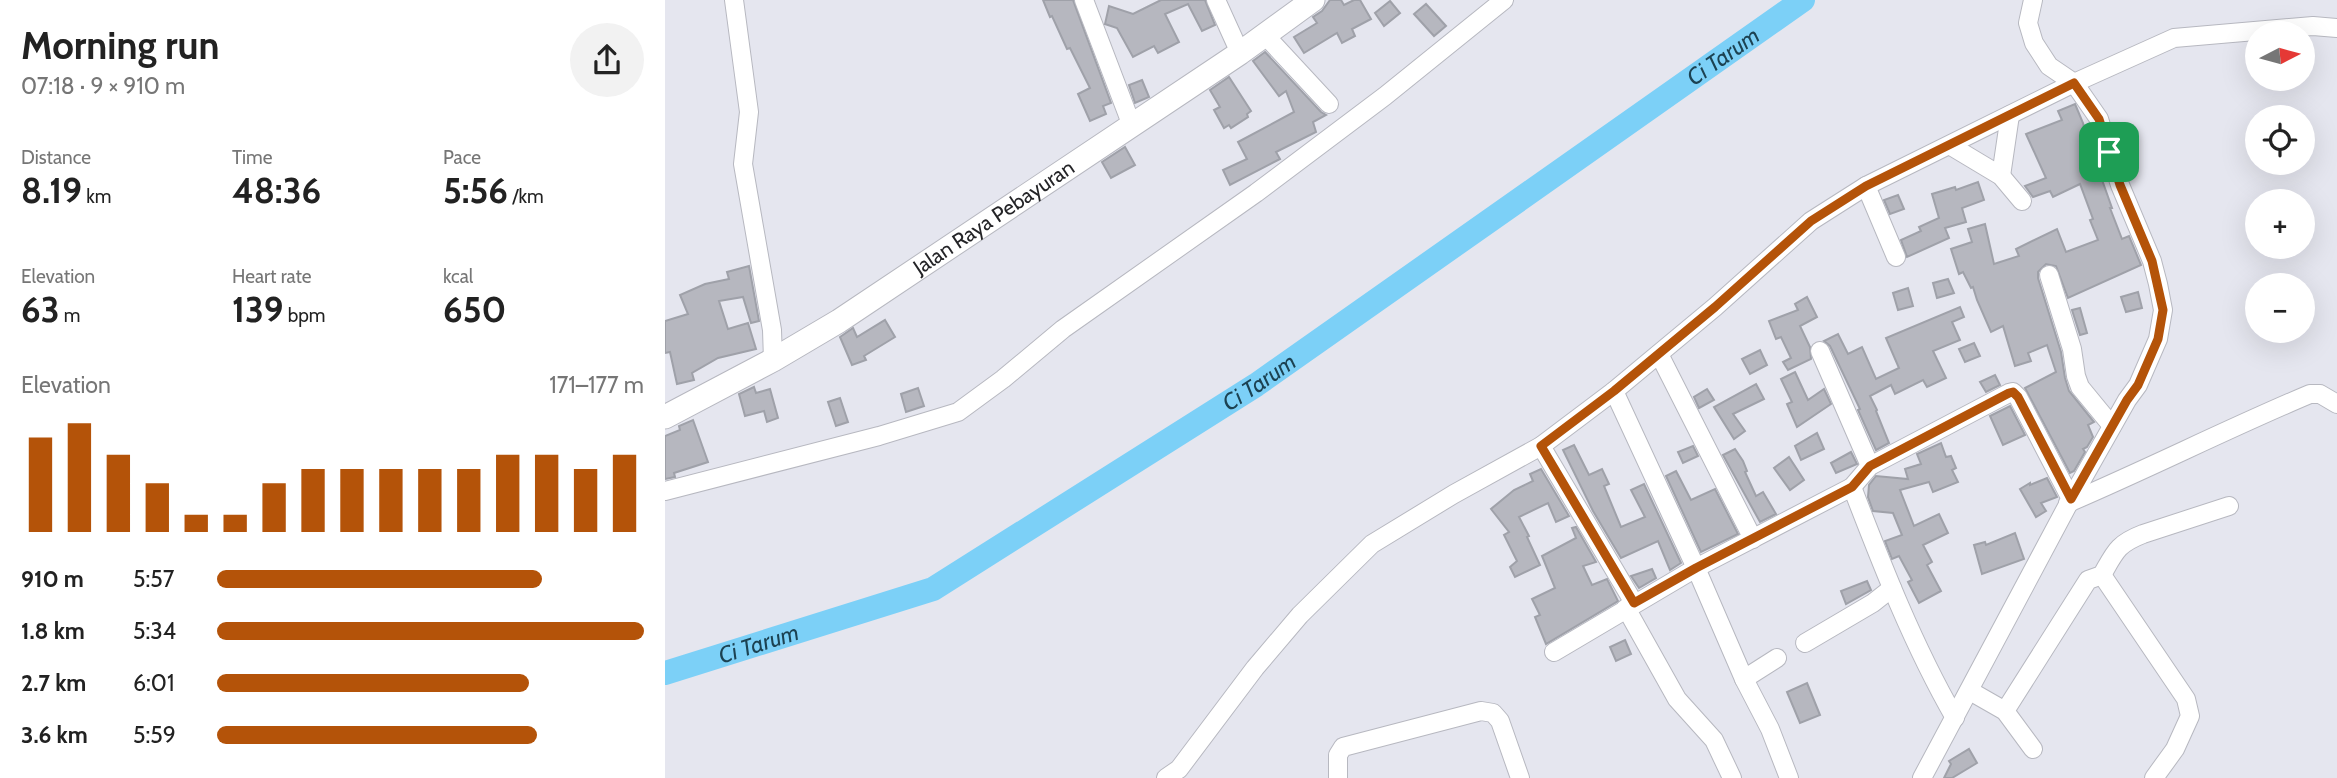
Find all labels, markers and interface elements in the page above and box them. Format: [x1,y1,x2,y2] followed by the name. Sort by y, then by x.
[1681,21,1765,92] water label: Ci Tarum
[2245,21,2315,91] north arrow
[2245,21,2315,343] map controls
[21,22,220,69] text: Morning run
[570,23,644,97] button: share
[21,72,185,100] text: 07:18 · 9 × 910 m
[2245,105,2315,175] button: locate
[2079,122,2139,182] pin
[2090,133,2128,171] icon: arrive
[21,146,91,169] text: Distance
[232,146,272,169] text: Time
[443,146,481,169] text: Pace
[908,154,1079,280] street label: Jalan Raya Pebayuran
[21,169,82,212] text: 8.19
[232,169,321,212] text: 48:36
[443,169,508,212] text: 5:56
[82,185,111,208] text: km
[508,185,544,208] text: /km
[2245,189,2315,259] button: +
[21,265,95,288] text: Elevation
[232,265,312,288] text: Heart rate
[443,265,473,288] text: kcal
[2245,273,2315,343] button: −
[21,288,60,331] text: 63
[232,288,283,331] text: 139
[443,288,506,331] text: 650
[60,304,81,327] text: m
[283,304,326,327] text: bpm
[1217,347,1301,417] water label: Ci Tarum
[21,371,111,399] text: Elevation
[549,371,644,399] text: 171–177 m
[21,565,84,593] text: 910 m
[133,565,174,593] text: 5:57
[21,617,85,645] text: 1.8 km
[133,617,176,645] text: 5:34
[715,618,802,669] water label: Ci Tarum
[21,669,86,697] text: 2.7 km
[133,669,174,697] text: 6:01
[21,721,88,749] text: 3.6 km
[133,721,176,749] text: 5:59

